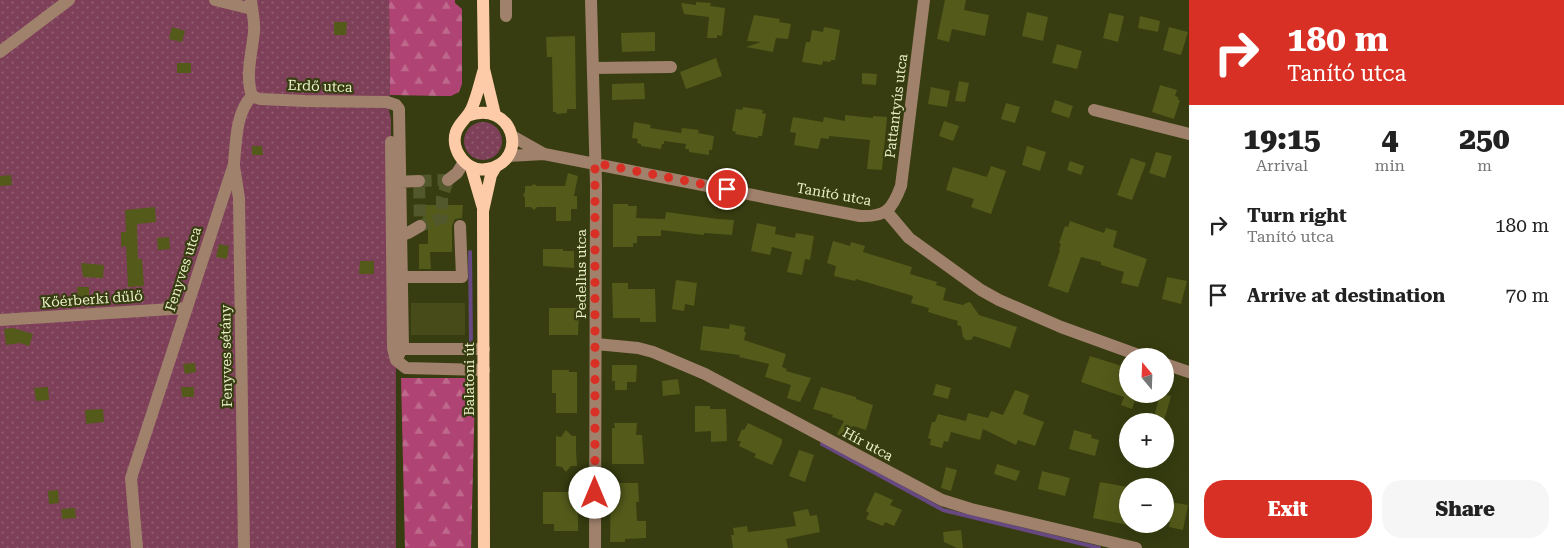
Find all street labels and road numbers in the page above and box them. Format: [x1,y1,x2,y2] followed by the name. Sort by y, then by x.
[882,52,910,159] street label: Pattantyús utca
[287,77,353,95] street label: Erdő utca
[795,180,873,209] street label: Tanító utca
[162,224,204,313] street label: Fenyves utca
[573,229,589,319] street label: Pedellus utca
[41,287,143,311] street label: Kőérberki dűlő
[217,304,235,408] street label: Fenyves sétány
[461,342,477,416] street label: Balatoni út
[840,424,896,464] street label: Hír utca

